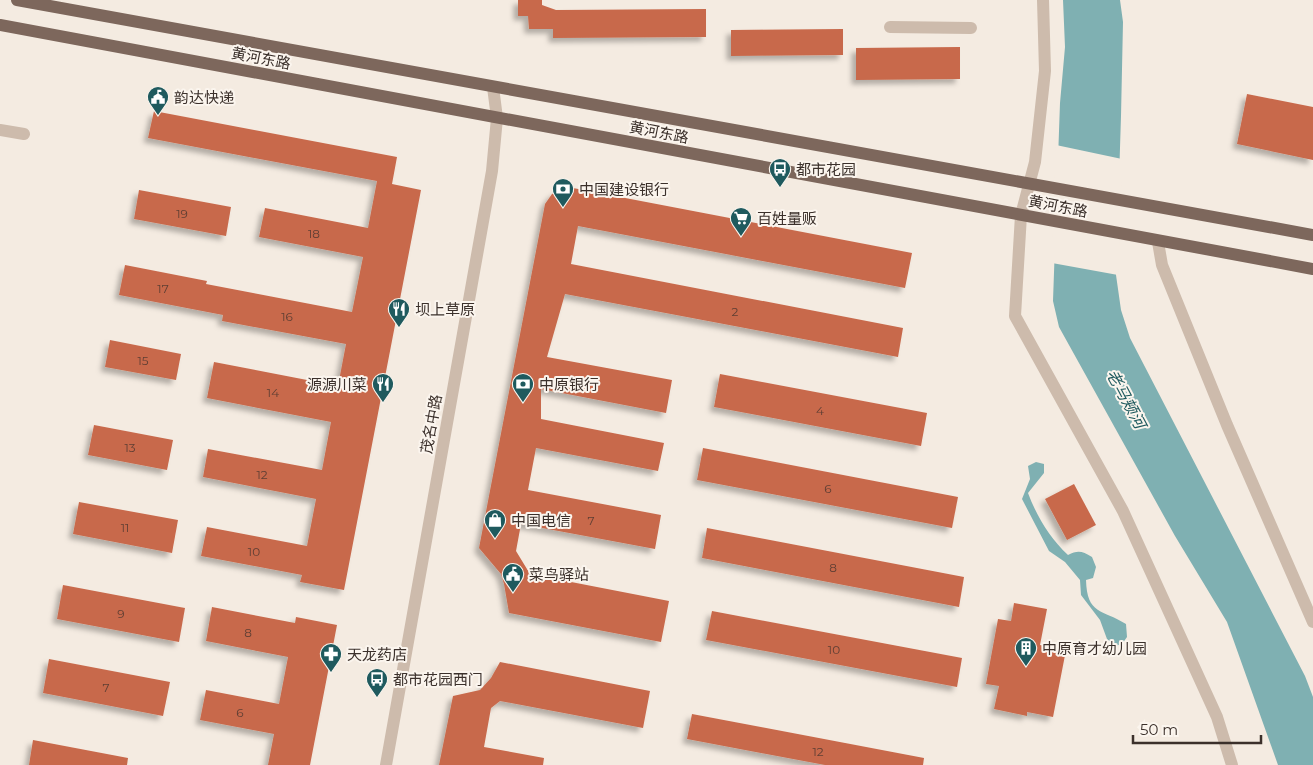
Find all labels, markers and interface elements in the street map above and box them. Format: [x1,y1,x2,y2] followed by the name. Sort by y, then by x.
[230,43,292,73] street label: 黄河东路
[146,85,170,116] public building icon: 韵达快递
[174,88,234,107] place label: 韵达快递
[628,117,690,147] street label: 黄河东路
[768,157,792,188] bus stop icon: 都市花园
[796,160,856,179] place label: 都市花园
[551,177,575,208] bank icon: 中国建设银行
[579,180,669,199] place label: 中国建设银行
[1027,191,1089,221] street label: 黄河东路
[176,206,188,221] house number: 19
[729,206,753,237] supermarket icon: 百姓量贩
[757,209,817,228] place label: 百姓量贩
[308,226,320,241] house number: 18
[157,281,169,296] house number: 17
[387,297,411,328] restaurant icon: 坝上草原
[415,300,475,319] place label: 坝上草原
[732,304,739,319] house number: 2
[281,309,293,324] house number: 16
[137,353,149,368] house number: 15
[1103,366,1151,434] water label: 老马颊河
[371,372,395,403] restaurant icon: 源源川菜
[511,372,535,403] bank icon: 中原银行
[307,375,367,394] place label: 源源川菜
[539,375,599,394] place label: 中原银行
[267,385,279,400] house number: 14
[416,393,446,455] street label: 茂名中路
[816,403,824,418] house number: 4
[124,440,136,455] house number: 13
[256,467,268,482] house number: 12
[824,481,832,496] house number: 6
[483,508,507,539] shop icon: 中国电信
[511,511,571,530] place label: 中国电信
[587,513,595,528] house number: 7
[121,520,129,535] house number: 11
[248,544,260,559] house number: 10
[829,560,837,575] house number: 8
[501,562,525,593] public building icon: 菜鸟驿站
[529,565,589,584] place label: 菜鸟驿站
[117,606,125,621] house number: 9
[244,625,252,640] house number: 8
[1014,636,1038,667] building icon: 中原育才幼儿园
[1042,639,1147,658] place label: 中原育才幼儿园
[319,642,343,673] pharmacy icon: 天龙药店
[828,642,840,657] house number: 10
[347,645,407,664] place label: 天龙药店
[365,667,389,698] bus stop icon: 都市花园西门
[393,670,483,689] place label: 都市花园西门
[102,680,110,695] house number: 7
[236,705,244,720] house number: 6
[1133,712,1260,744] scale bar
[1140,720,1178,739] text: 50 m
[812,744,824,759] house number: 12

